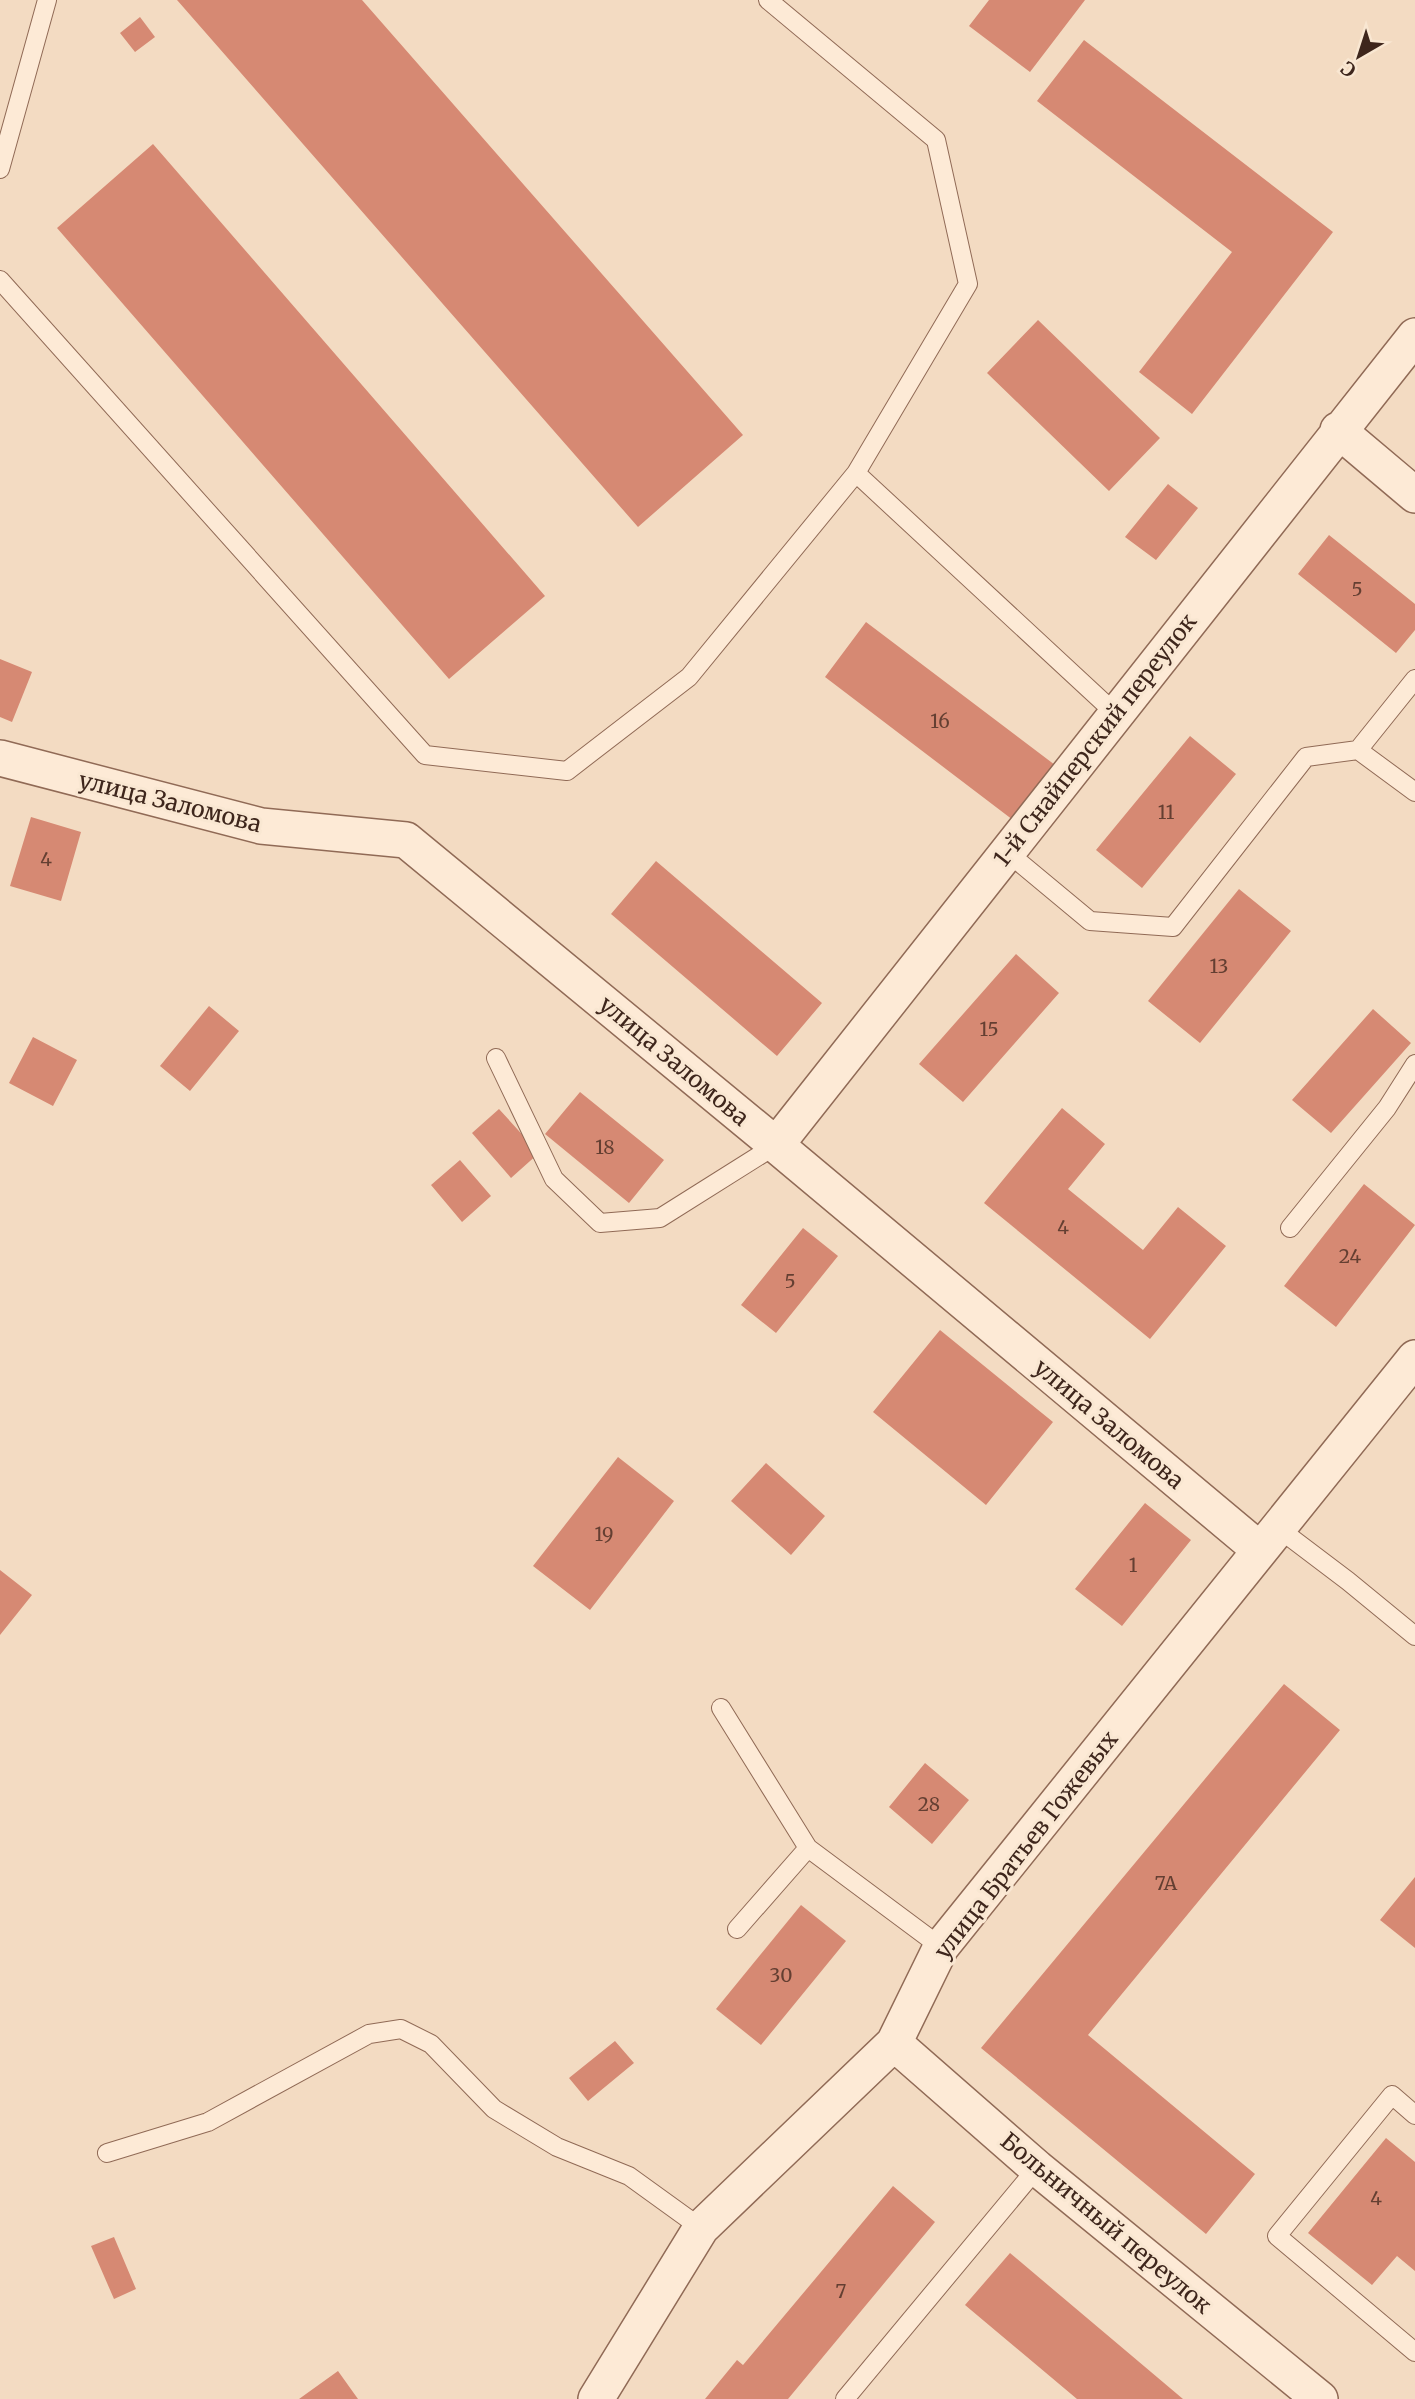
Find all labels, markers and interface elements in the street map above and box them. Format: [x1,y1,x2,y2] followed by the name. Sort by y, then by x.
[1324,21,1394,91] north arrow
[1336,56,1361,83] text: С
[1351,577,1363,601] house number: 5
[987,607,1203,872] street label: 1-й Снайперский переулок
[930,709,950,733] house number: 16
[76,765,264,838] street label: улица Заломова
[1158,800,1175,824] house number: 11
[40,847,52,871] house number: 4
[1210,954,1228,978] house number: 13
[593,989,755,1132] street label: улица Заломова
[979,1017,999,1041] house number: 15
[595,1135,615,1159] house number: 18
[1057,1215,1069,1239] house number: 4
[1339,1244,1362,1268] house number: 24
[784,1269,796,1293] house number: 5
[1028,1352,1190,1495] street label: улица Заломова
[594,1522,614,1546] house number: 19
[1129,1553,1138,1577] house number: 1
[928,1725,1124,1964] street label: улица Братьев Гожевых
[918,1792,940,1816] house number: 28
[1155,1871,1178,1895] house number: 7А
[770,1963,792,1987] house number: 30
[995,2126,1218,2320] street label: Больничный переулок
[1370,2186,1382,2210] house number: 4
[836,2279,847,2303] house number: 7

